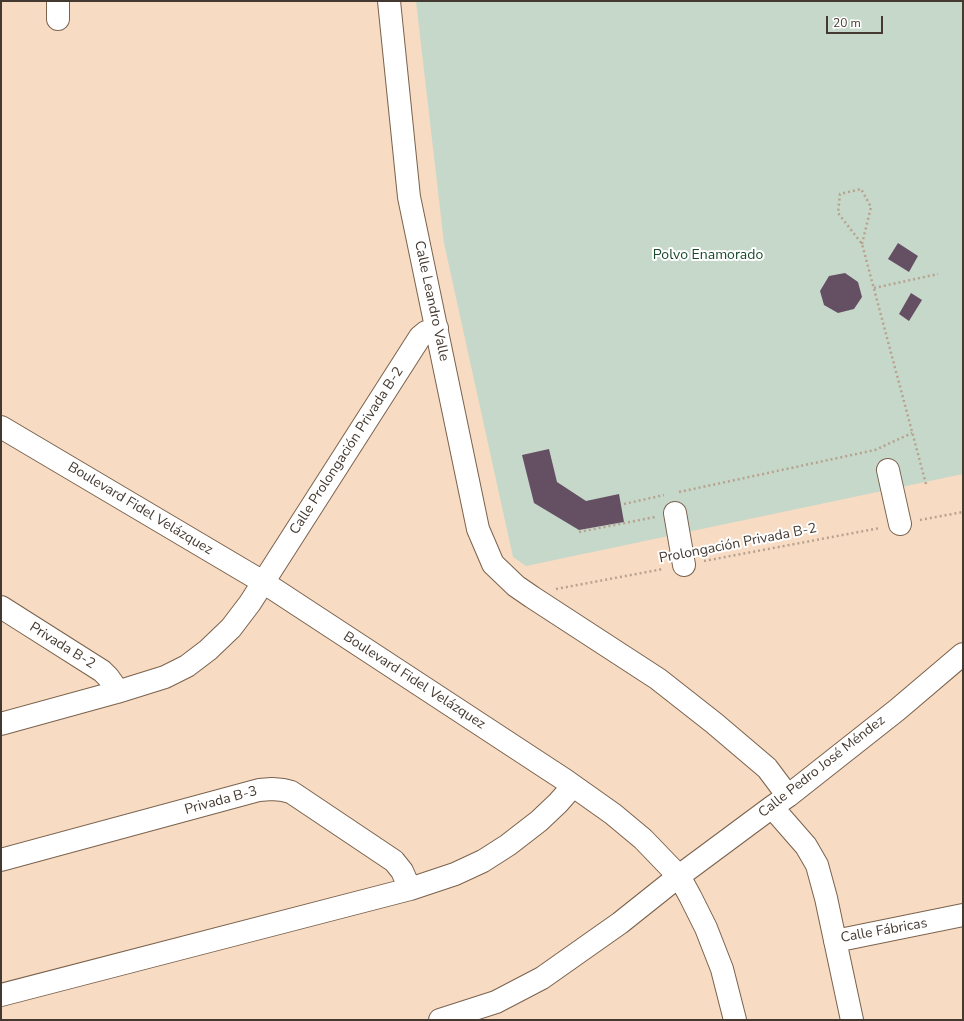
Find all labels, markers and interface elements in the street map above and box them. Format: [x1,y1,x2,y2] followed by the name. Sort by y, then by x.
[828,8,885,34] scale bar
[833,15,861,31] text: 20 m
[410,239,452,363] street label: Calle Leandro Valle
[653,248,763,264] park label: Polvo Enamorado
[287,364,407,538] street label: Calle Prolongación Privada B-2
[64,459,216,559] street label: Boulevard Fidel Velázquez
[658,520,818,568] street label: Prolongación Privada B-2
[26,619,98,673] street label: Privada B-2
[340,629,488,733] street label: Boulevard Fidel Velázquez
[755,712,889,822] street label: Calle Pedro José Méndez
[183,783,259,819] street label: Privada B-3
[839,915,929,947] street label: Calle Fábricas

